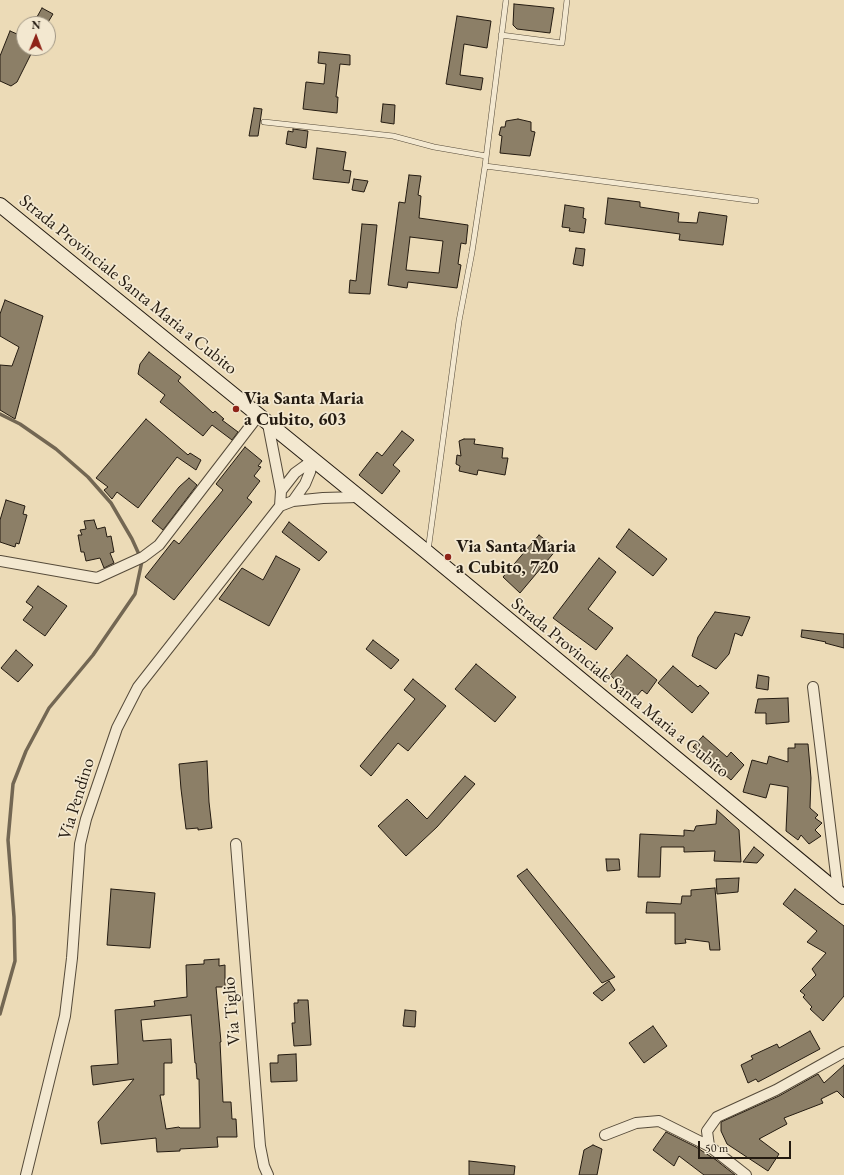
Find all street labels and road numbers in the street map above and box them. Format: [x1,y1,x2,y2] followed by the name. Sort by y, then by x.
[15,190,241,380] street label: Strada Provinciale Santa Maria a Cubito
[507,593,733,783] street label: Strada Provinciale Santa Maria a Cubito
[54,755,100,843] street label: Via Pendino
[218,976,246,1046] street label: Via Tiglio

